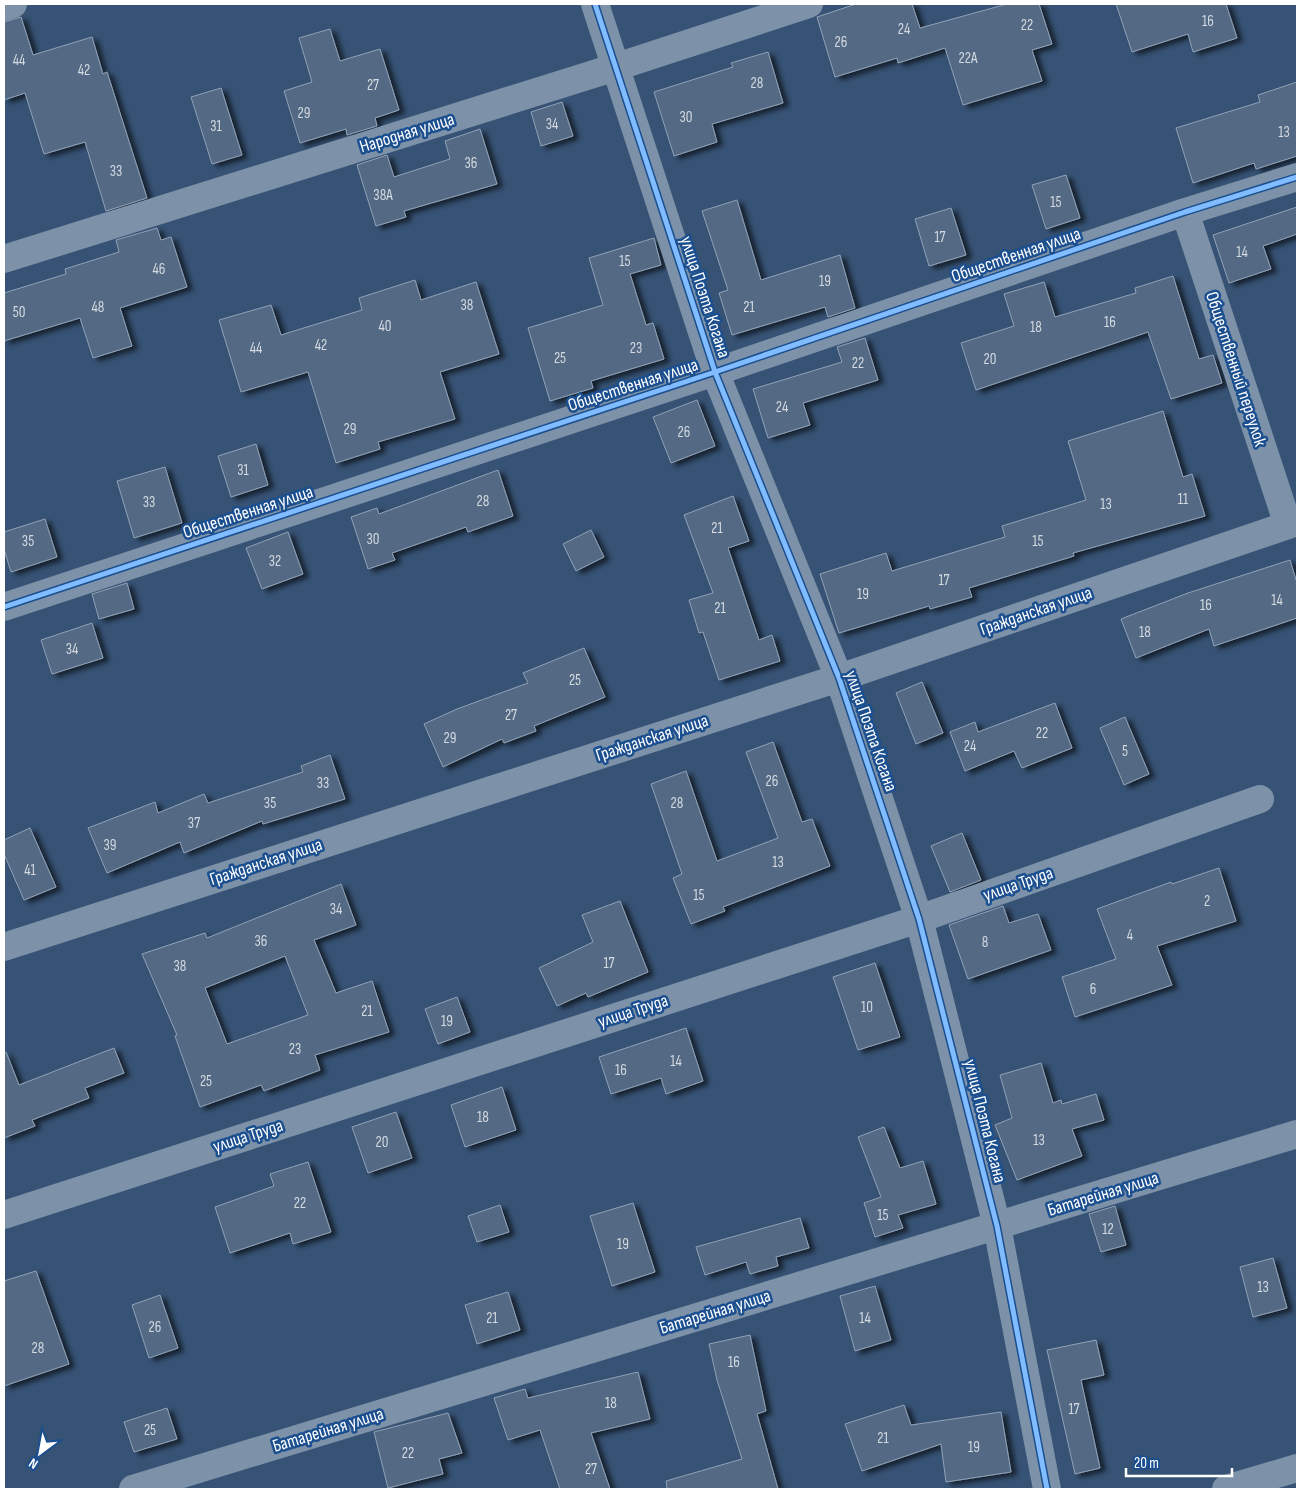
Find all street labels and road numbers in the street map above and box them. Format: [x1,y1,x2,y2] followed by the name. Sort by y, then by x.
[357,109,457,157] street label: Народная улица
[949,223,1084,287] street label: Общественная улица
[675,234,735,360] street label: улица Поэта Когана
[1201,289,1271,449] street label: Общественный переулок
[565,354,701,416] street label: Общественная улица
[180,481,316,543] street label: Общественная улица
[977,582,1095,640] street label: Гражданская улица
[840,668,902,794] street label: улица Поэта Когана
[593,710,711,766] street label: Гражданская улица
[207,834,325,890] street label: Гражданская улица
[980,862,1056,906] street label: улица Труда
[595,990,671,1032] street label: улица Труда
[960,1057,1010,1185] street label: улица Поэта Когана
[210,1115,286,1157] street label: улица Труда
[1045,1167,1161,1221] street label: Батарейная улица
[657,1285,773,1339] street label: Батарейная улица
[270,1403,386,1457] street label: Батарейная улица

